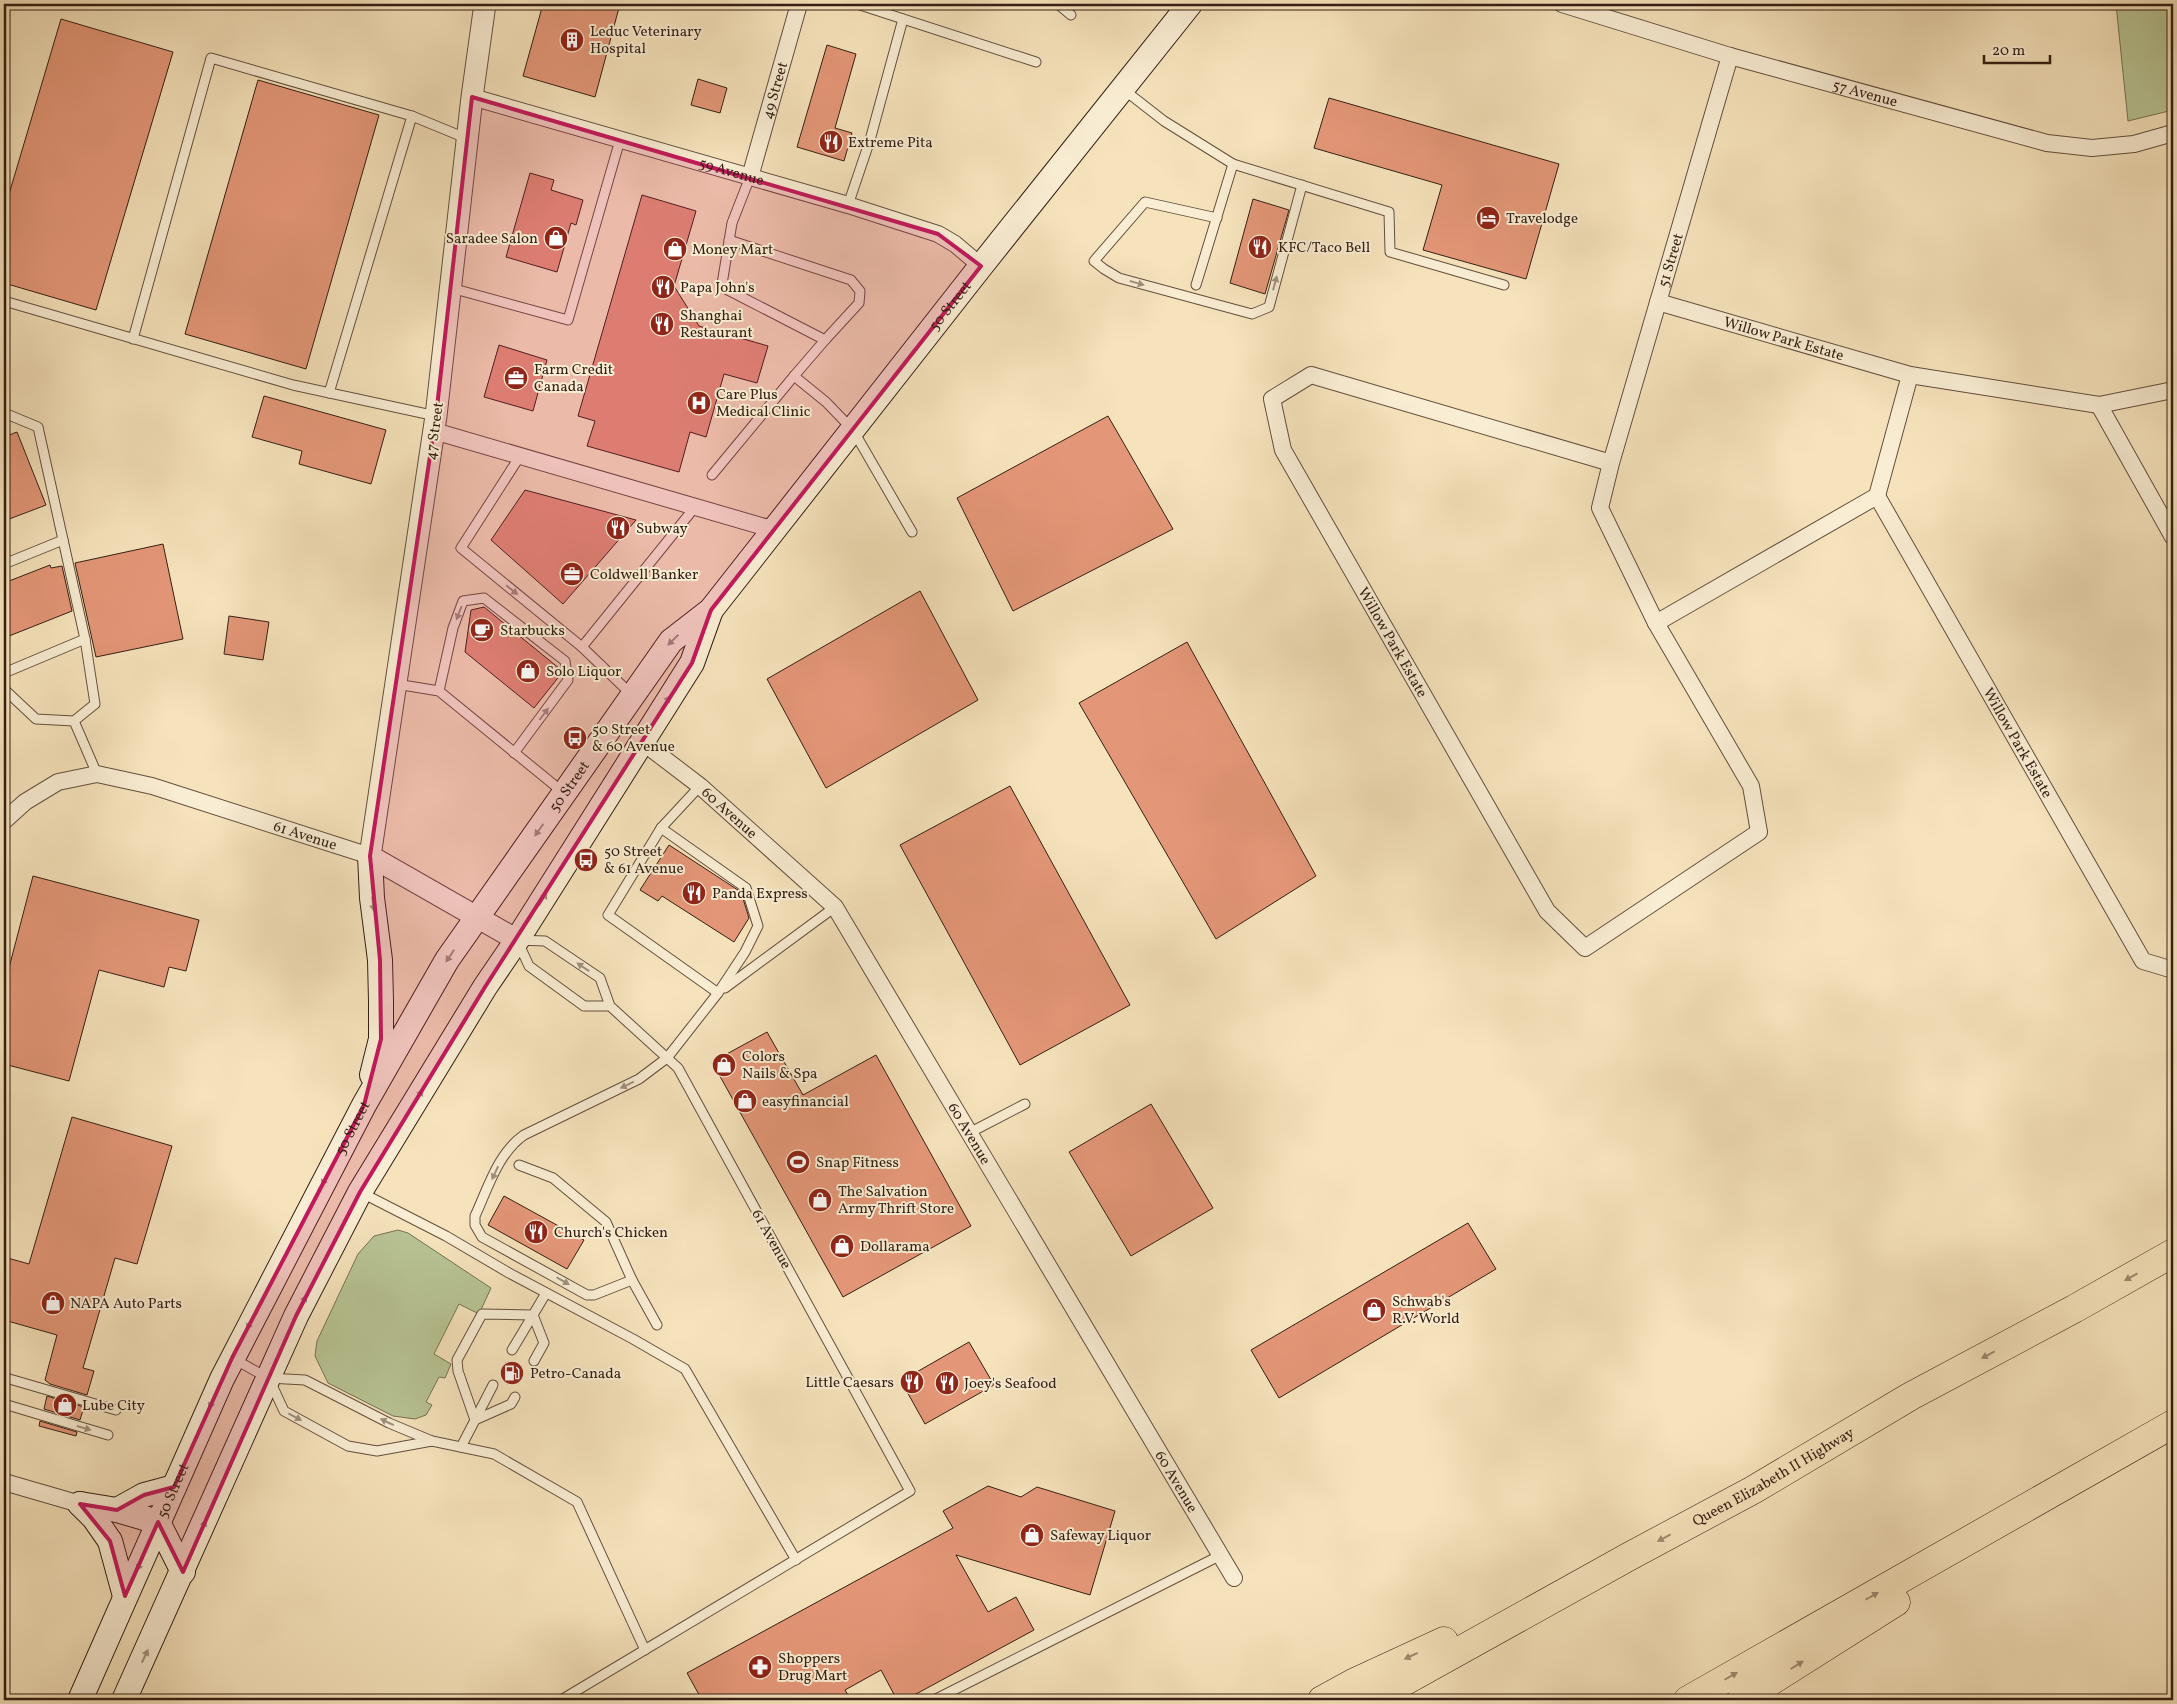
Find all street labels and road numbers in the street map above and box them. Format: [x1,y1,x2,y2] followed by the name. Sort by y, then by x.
[758,60,794,122] street label: 49 Street
[1830,76,1900,113] street label: 57 Avenue
[696,154,766,192] street label: 59 Avenue
[1654,231,1690,290] street label: 51 Street
[925,277,977,336] street label: 50 Street
[1721,313,1846,367] street label: Willow Park Estate
[421,401,450,462] street label: 47 Street
[1352,584,1432,702] street label: Willow Park Estate
[1977,684,2057,802] street label: Willow Park Estate
[545,757,596,817] street label: 50 Street
[696,783,761,844] street label: 60 Avenue
[270,817,339,857] street label: 61 Avenue
[331,1097,376,1159] street label: 50 Street
[942,1099,995,1169] street label: 60 Avenue
[746,1206,796,1273] street label: 61 Avenue
[1689,1423,1859,1533] street label: Queen Elizabeth II Highway
[1149,1447,1202,1517] street label: 60 Avenue
[153,1460,195,1522] street label: 50 Street

